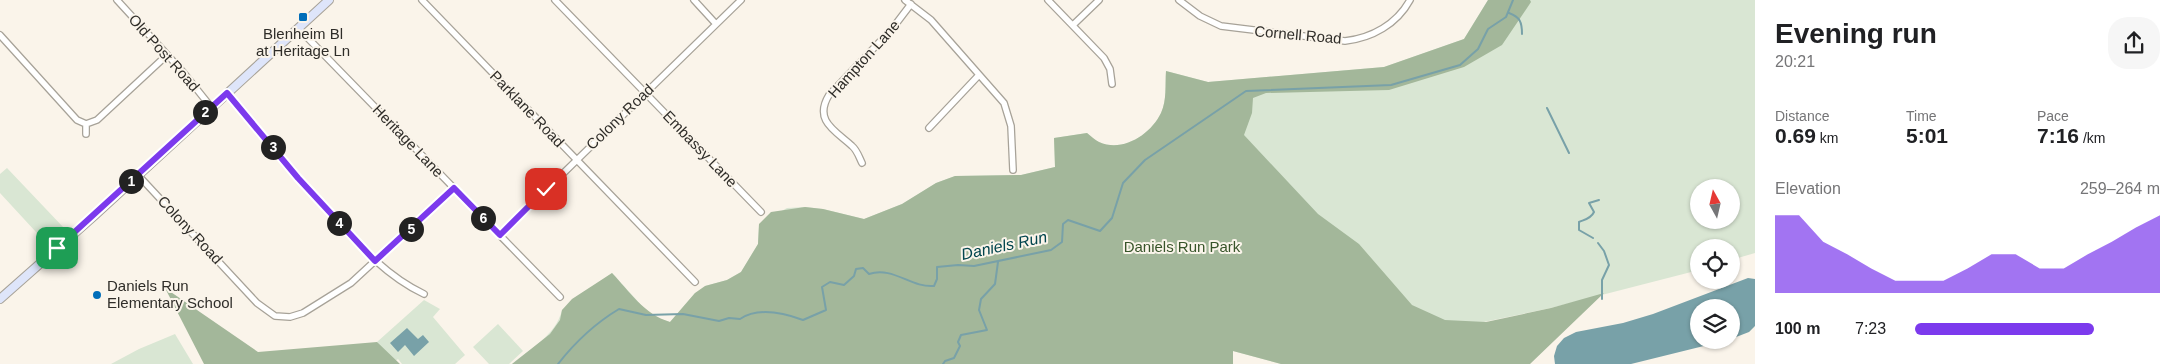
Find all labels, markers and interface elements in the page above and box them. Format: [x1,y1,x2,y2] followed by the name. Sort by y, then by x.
[125,11,203,95] street label: Old Post Road
[297,11,309,23] marker: Blenheim Bl at Heritage Ln
[824,16,903,101] street label: Hampton Lane
[2108,17,2160,69] button: share
[1775,18,1937,49] text: Evening run
[1254,22,1342,47] street label: Cornell Road
[256,25,350,59] place label: Blenheim Bl at Heritage Ln
[1775,53,1815,70] text: 20:21
[487,67,568,150] street label: Parklane Road
[583,80,657,153] street label: Colony Road
[192,100,218,124] pin: 2
[370,101,447,180] street label: Heritage Lane
[202,104,209,120] text: 2
[660,107,741,190] street label: Embassy Lane
[1775,108,1829,124] text: Distance
[1906,108,1937,124] text: Time
[2037,108,2069,124] text: Pace
[1775,124,1816,147] text: 0.69
[1906,124,1948,147] text: 5:01
[2037,124,2079,147] text: 7:16
[1816,130,1838,146] text: km
[2079,130,2105,146] text: /km
[260,134,286,160] pin: 3
[270,139,277,155] text: 3
[118,168,144,194] pin: 1
[525,168,567,210] pin
[128,173,135,189] text: 1
[532,175,560,203] icon: check
[1690,179,1740,229] north arrow
[1690,179,1740,349] map controls
[1775,180,1841,197] text: Elevation
[2080,180,2160,197] text: 259–264 m
[155,192,226,267] street label: Colony Road
[470,206,496,230] pin: 6
[326,210,352,236] pin: 4
[480,210,487,226] text: 6
[336,215,343,231] text: 4
[398,216,424,242] pin: 5
[408,221,415,237] text: 5
[36,227,78,269] pin
[960,228,1049,263] water label: Daniels Run
[43,234,71,262] icon: arrive
[1124,238,1241,255] park label: Daniels Run Park
[1690,239,1740,289] button: locate
[107,277,233,311] place label: Daniels Run Elementary School
[91,289,103,301] marker: Daniels Run Elementary School
[1690,299,1740,349] button: layers
[1775,320,1820,337] text: 100 m
[1855,320,1886,337] text: 7:23

